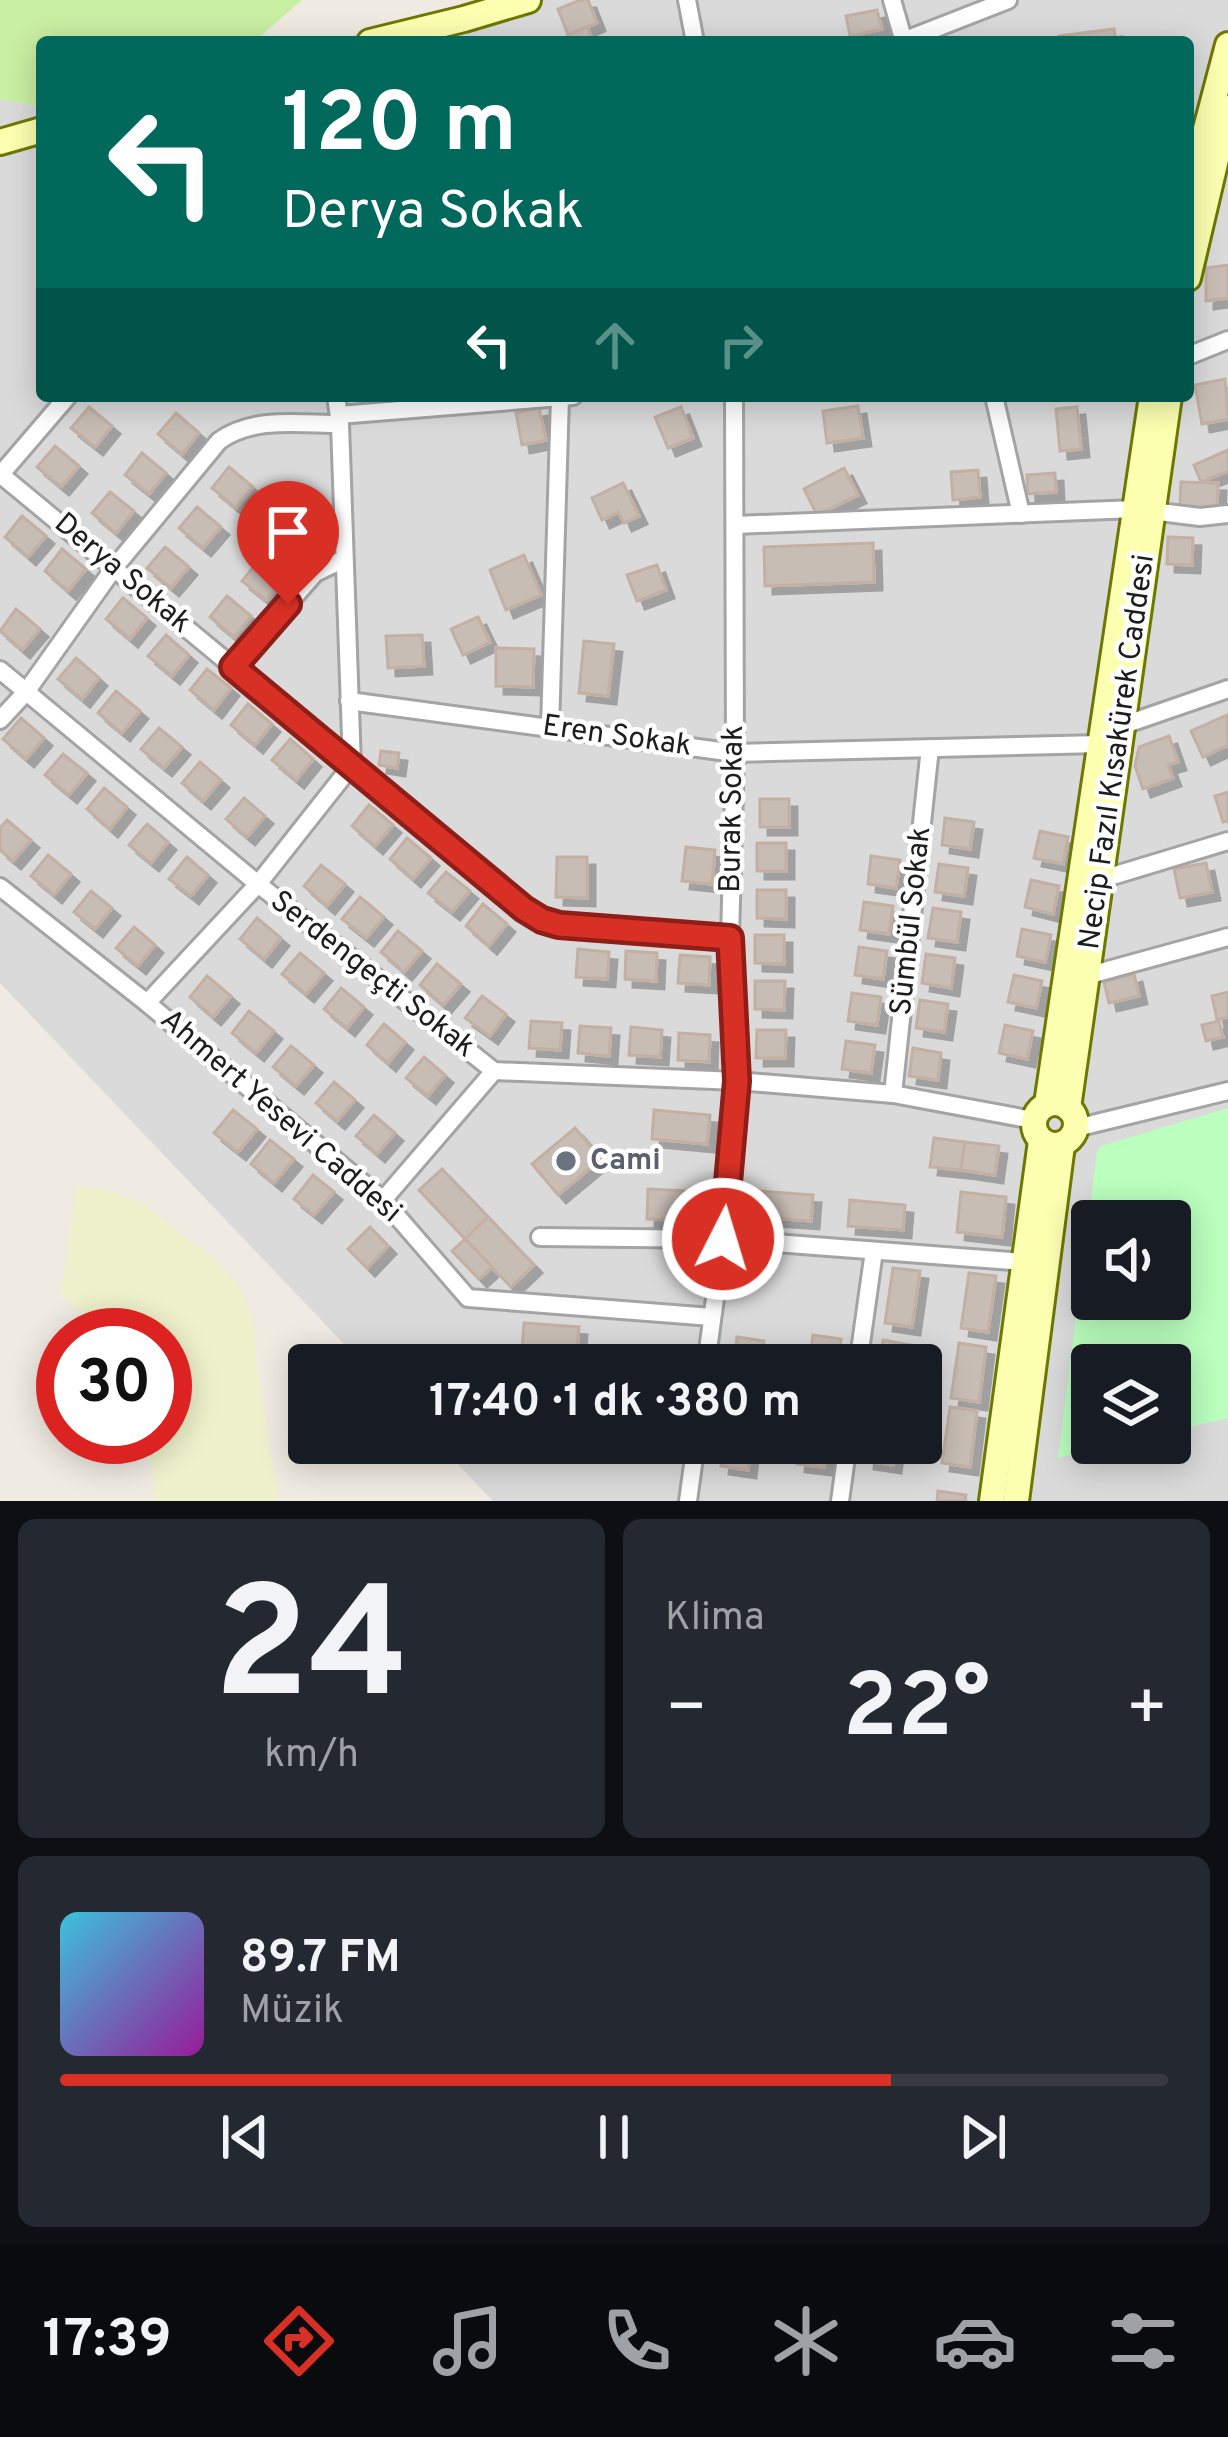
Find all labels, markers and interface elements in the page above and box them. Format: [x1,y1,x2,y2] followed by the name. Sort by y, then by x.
[282,75,517,181] text: 120 m
[84,84,240,240] icon: left
[282,179,584,248] text: Derya Sokak
[456,312,522,378] icon: left
[582,312,648,378] icon: ahead
[708,312,774,378] icon: right
[237,481,339,604] pin
[255,499,321,565] icon: arrive
[46,506,198,642] street label: Derya Sokak
[1072,552,1164,952] street label: Necip Fazıl Kısakürek Caddesi
[540,708,694,766] street label: Eren Sokak
[713,725,753,893] street label: Burak Sokak
[884,825,940,1017] street label: Sümbül Sokak
[262,883,482,1067] street label: Serdengeçti Sokak
[152,1002,408,1232] street label: Ahmert Yesevi Caddesi
[590,1143,661,1180] place label: Cami
[553,1148,579,1174] marker: Cami
[660,1176,786,1302] position arrow
[1071,1200,1191,1464] map controls
[1071,1200,1191,1320] button: sound
[36,1308,192,1464] speed limit sign: 30
[1071,1344,1191,1464] button: layers
[429,1375,801,1432] text: 17:40 · 1 dk · 380 m
[214,1555,409,1753] text: 24
[665,1595,765,1644] text: Klima
[843,1655,990,1768] text: 22°
[665,1670,708,1753] text: −
[1125,1670,1168,1753] text: +
[264,1732,359,1781] text: km/h
[240,1931,401,1988] text: 89.7 FM
[240,1988,344,2037] text: Müzik
[212,2104,278,2170] icon: previous
[581,2104,647,2170] icon: pause
[950,2104,1016,2170] icon: next
[257,2299,341,2383] icon: directions
[426,2299,510,2383] icon: music
[595,2299,679,2383] icon: phone
[764,2299,848,2383] icon: climate
[933,2299,1017,2383] icon: car
[1101,2299,1185,2383] icon: filters
[42,2307,172,2376] text: 17:39

